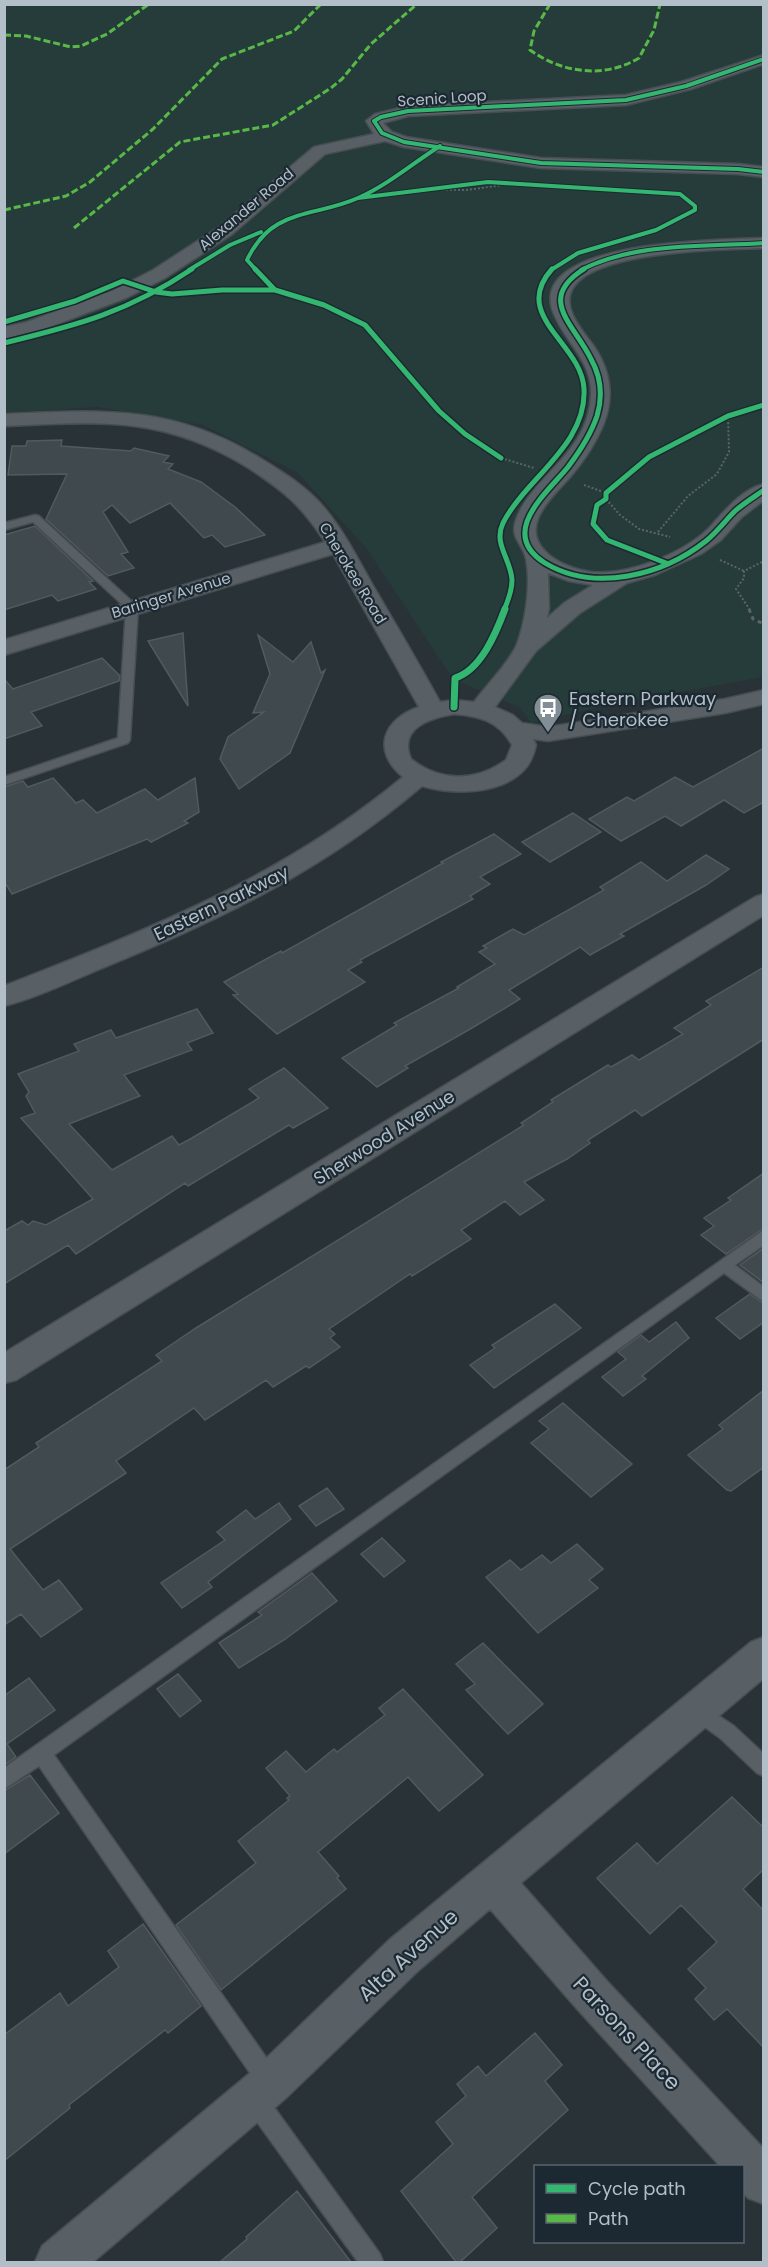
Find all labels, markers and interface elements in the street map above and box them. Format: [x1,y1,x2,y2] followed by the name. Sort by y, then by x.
[397,84,487,112] street label: Scenic Loop
[194,163,298,255] street label: Alexander Road
[314,518,392,628] street label: Cherokee Road
[109,567,233,623] street label: Baringer Avenue
[569,686,716,732] place label: Eastern Parkway / Cherokee
[532,692,564,734] bus stop icon: Eastern Parkway / Cherokee
[149,860,293,946] street label: Eastern Parkway
[309,1083,459,1191] street label: Sherwood Avenue
[352,1902,464,2008] street label: Alta Avenue
[567,1970,687,2096] street label: Parsons Place
[534,2165,744,2243] legend
[588,2176,686,2201] text: Cycle path
[588,2206,629,2231] text: Path

